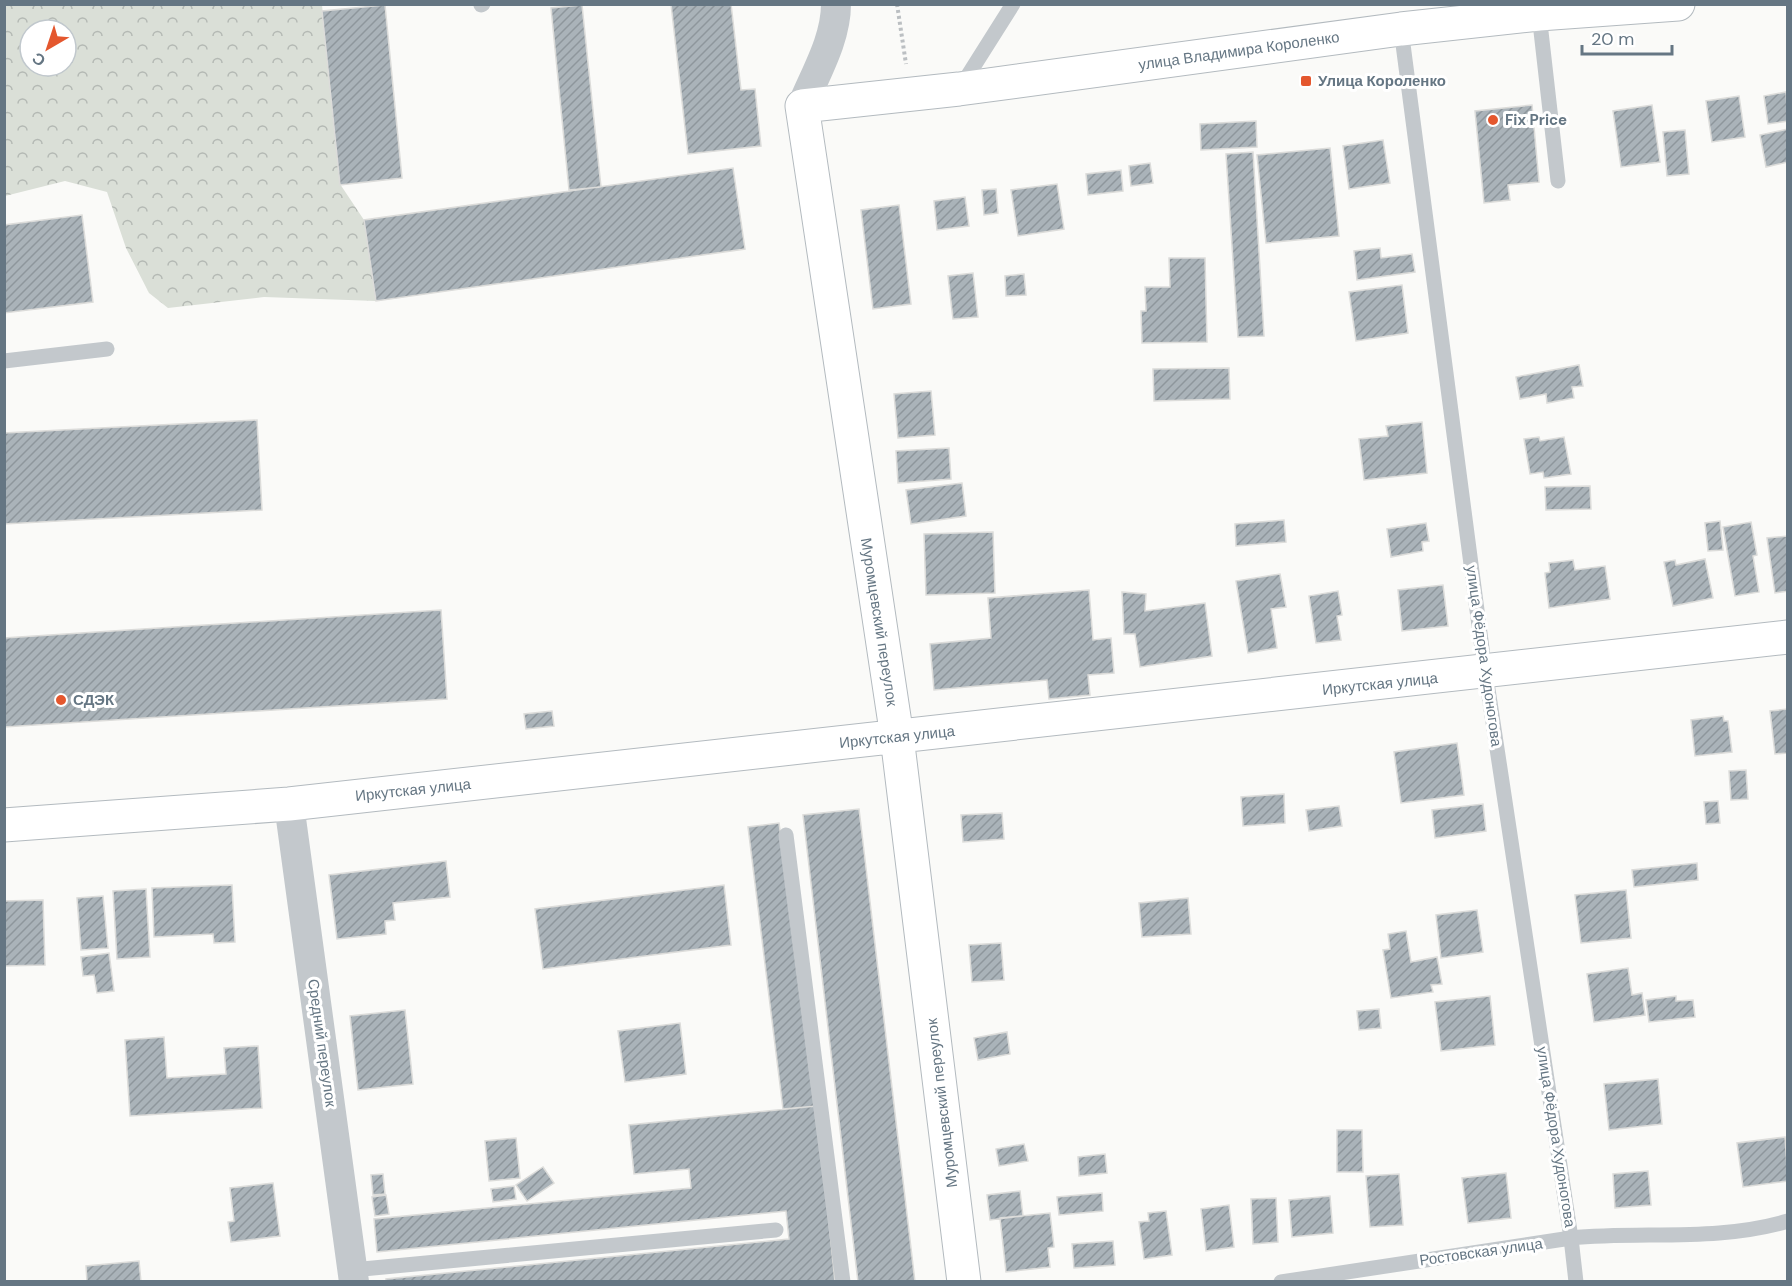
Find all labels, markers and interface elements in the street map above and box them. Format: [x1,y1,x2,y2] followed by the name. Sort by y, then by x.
[18,18,78,78] north arrow
[1582,18,1672,56] scale bar
[1137,27,1341,75] street label: улица Владимира Короленко
[1591,27,1634,51] text: 20 m
[27,47,50,71] text: С
[1318,71,1446,91] place label: Улица Короленко
[1299,74,1313,88] marker: Улица Короленко
[1505,110,1567,130] place label: Fix Price
[1486,113,1500,127] marker: Fix Price
[856,536,902,708] street label: Муромцевский переулок
[1461,564,1507,749] street label: улица Фёдора Худоногова
[1321,668,1439,700] street label: Иркутская улица
[73,690,115,710] place label: СДЭК
[54,693,68,707] marker: СДЭК
[838,721,956,753] street label: Иркутская улица
[354,774,472,806] street label: Иркутская улица
[303,978,341,1109] street label: Средний переулок
[922,1017,962,1189] street label: Муромцевский переулок
[1532,1045,1580,1229] street label: улица Фёдора Худоногова
[1418,1233,1544,1271] street label: Ростовская улица

